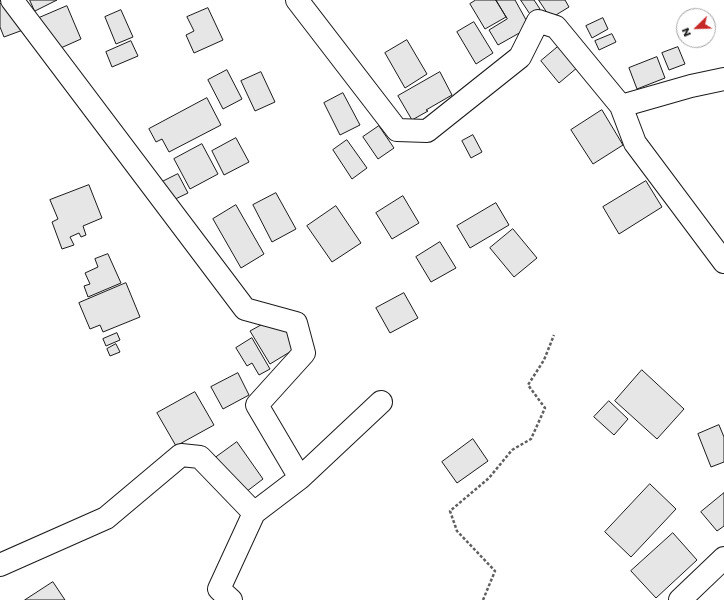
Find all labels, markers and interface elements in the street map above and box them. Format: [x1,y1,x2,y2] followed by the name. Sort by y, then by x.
[676,8,716,48] north arrow
[677,25,695,39] text: N

